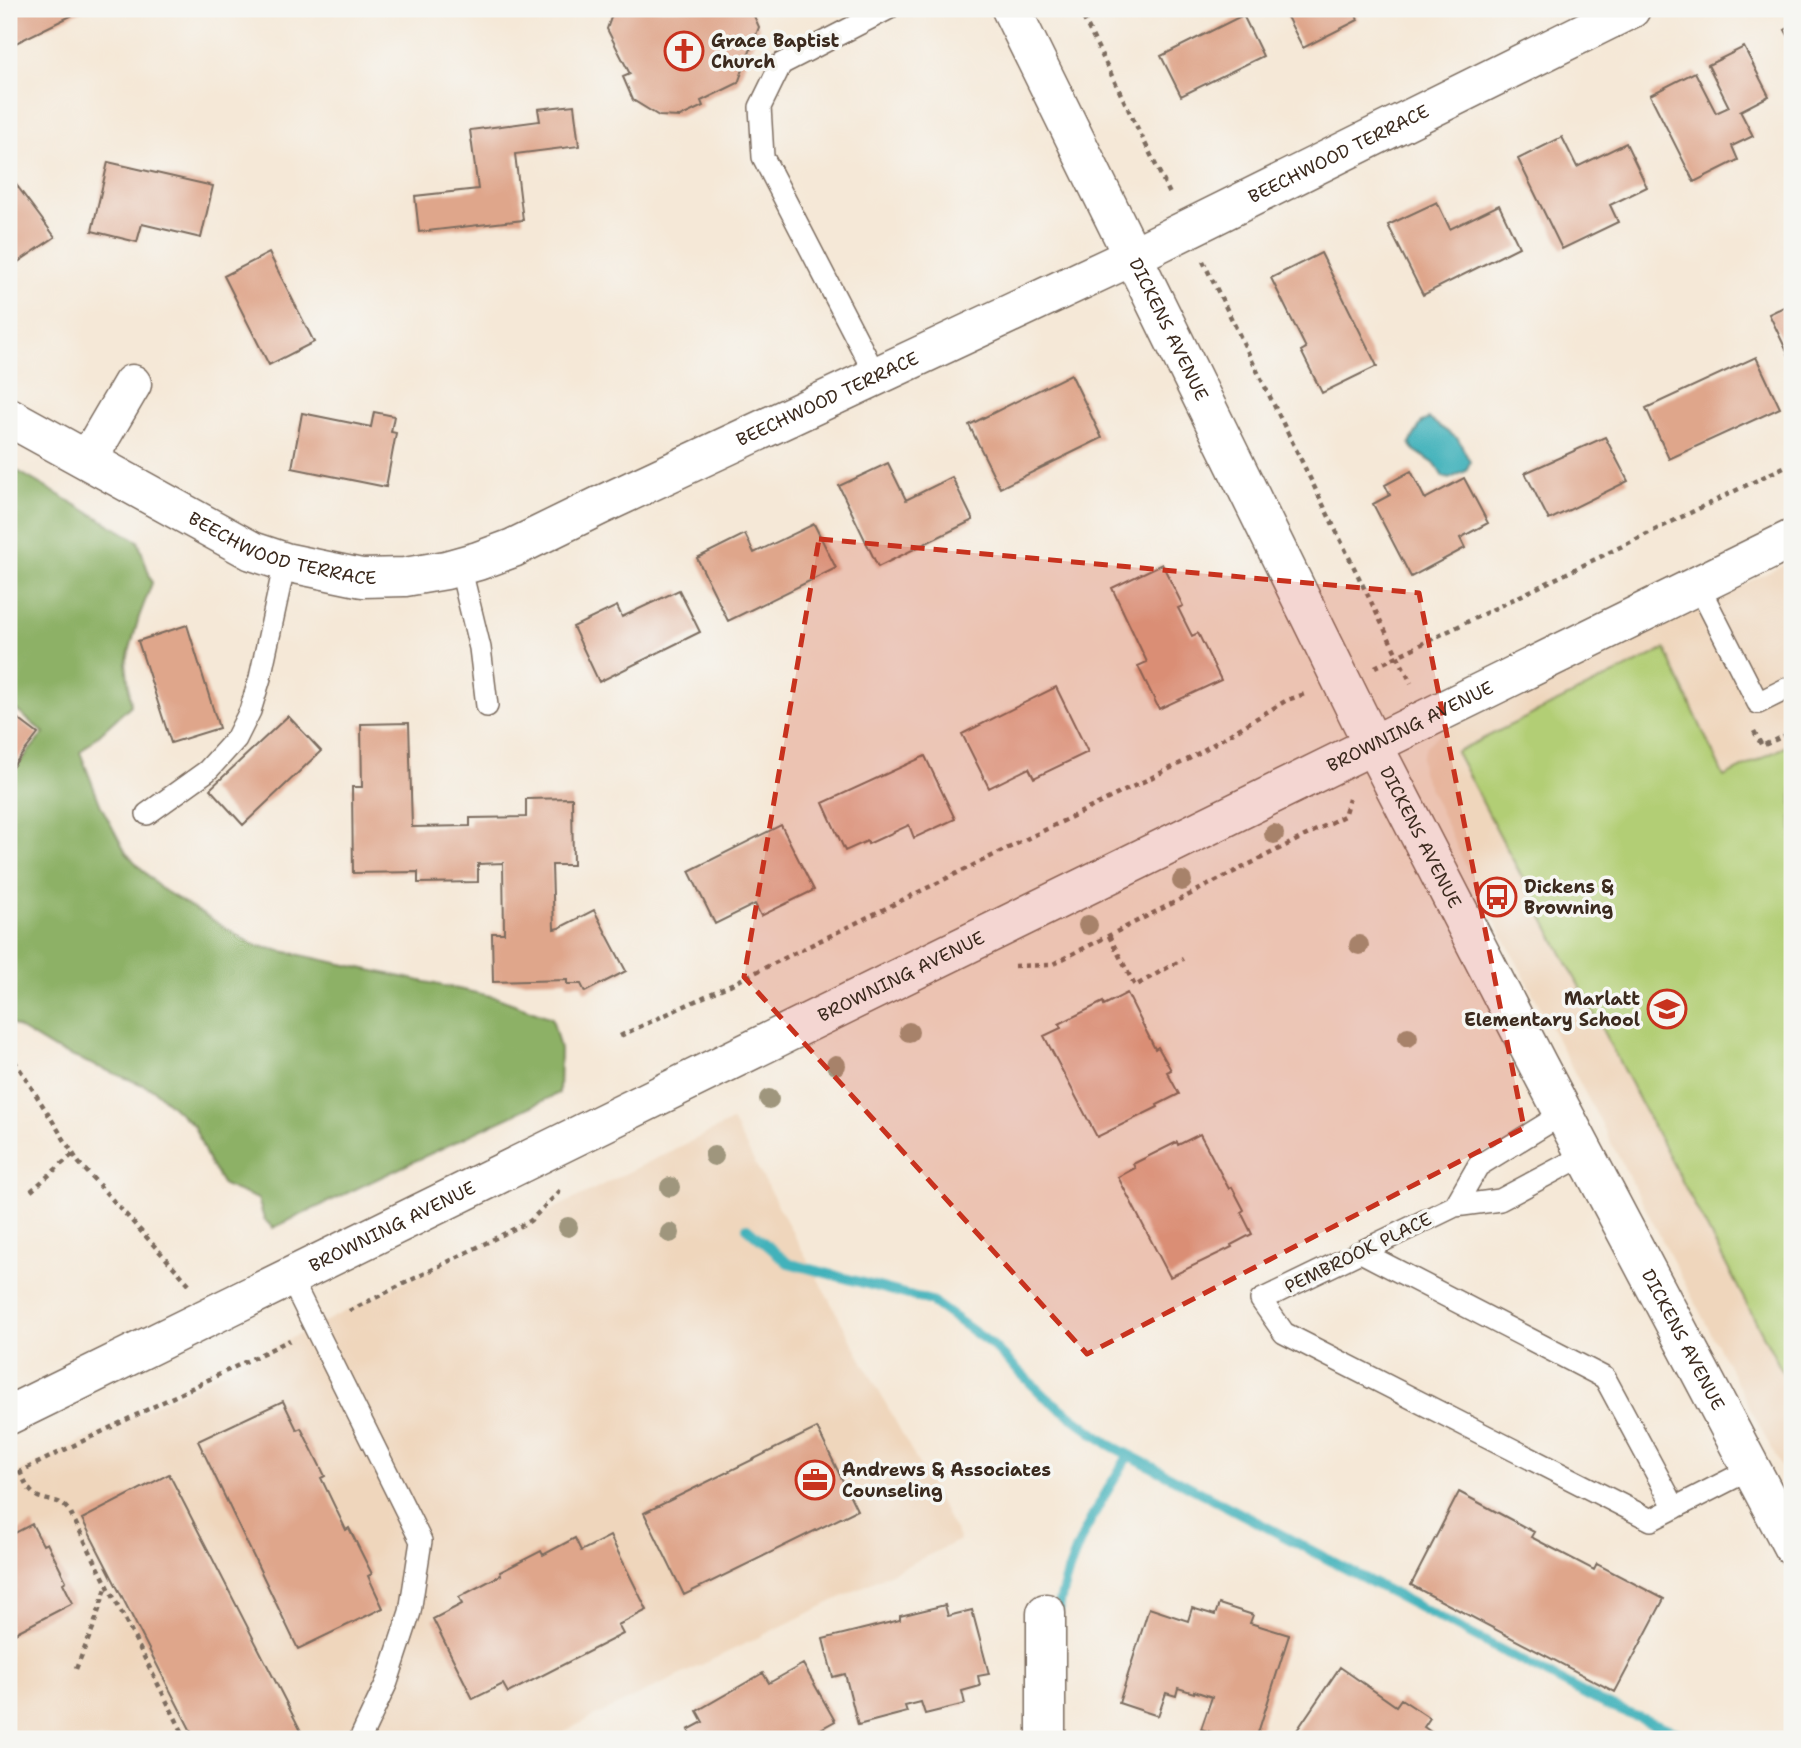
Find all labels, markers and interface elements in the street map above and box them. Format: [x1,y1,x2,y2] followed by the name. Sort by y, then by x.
[711,29,840,74] place label: Grace Baptist Church
[663,30,705,72] church icon: Grace Baptist Church
[1244,99,1433,209] street label: BEECHWOOD TERRACE
[1123,254,1214,405] street label: DICKENS AVENUE
[732,346,922,452] street label: BEECHWOOD TERRACE
[184,506,377,590] street label: BEECHWOOD TERRACE
[1323,676,1497,778] street label: BROWNING AVENUE
[1374,762,1467,912] street label: DICKENS AVENUE
[1524,875,1614,920] place label: Dickens & Browning
[1476,876,1518,918] bus stop icon: Dickens & Browning
[814,926,988,1028] street label: BROWNING AVENUE
[1464,987,1640,1032] place label: Marlatt Elementary School
[1646,988,1688,1030] school or university icon: Marlatt Elementary School
[305,1176,480,1278] street label: BROWNING AVENUE
[1281,1207,1435,1299] street label: PEMBROOK PLACE
[1636,1265,1730,1414] street label: DICKENS AVENUE
[842,1458,1051,1503] place label: Andrews & Associates Counseling
[794,1459,836,1501] office icon: Andrews & Associates Counseling

